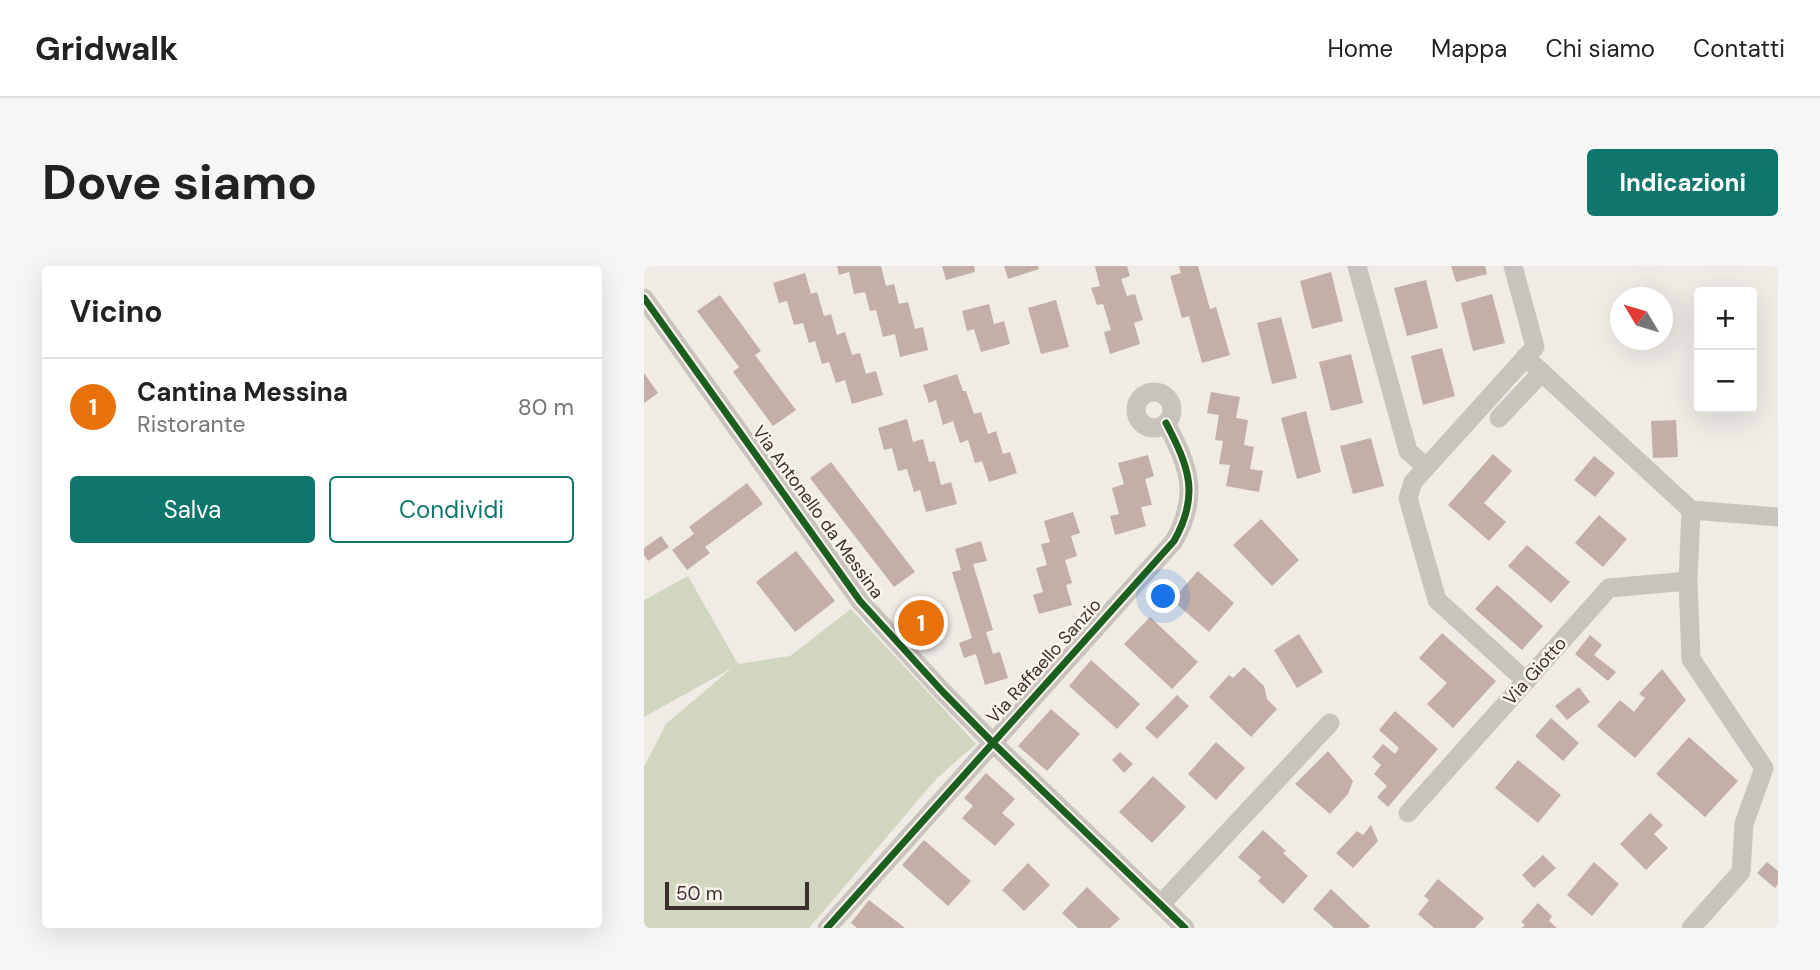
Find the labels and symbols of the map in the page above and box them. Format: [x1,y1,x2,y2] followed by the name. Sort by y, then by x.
[1610,287,1673,350] north arrow
[747,421,889,603] street label: Via Antonello da Messina
[1146,579,1180,613] your location
[981,593,1107,729] street label: Via Raffaello Sanzio
[898,597,944,649] pin: 1
[1498,632,1572,710] street label: Via Giotto
[665,879,808,911] scale bar

